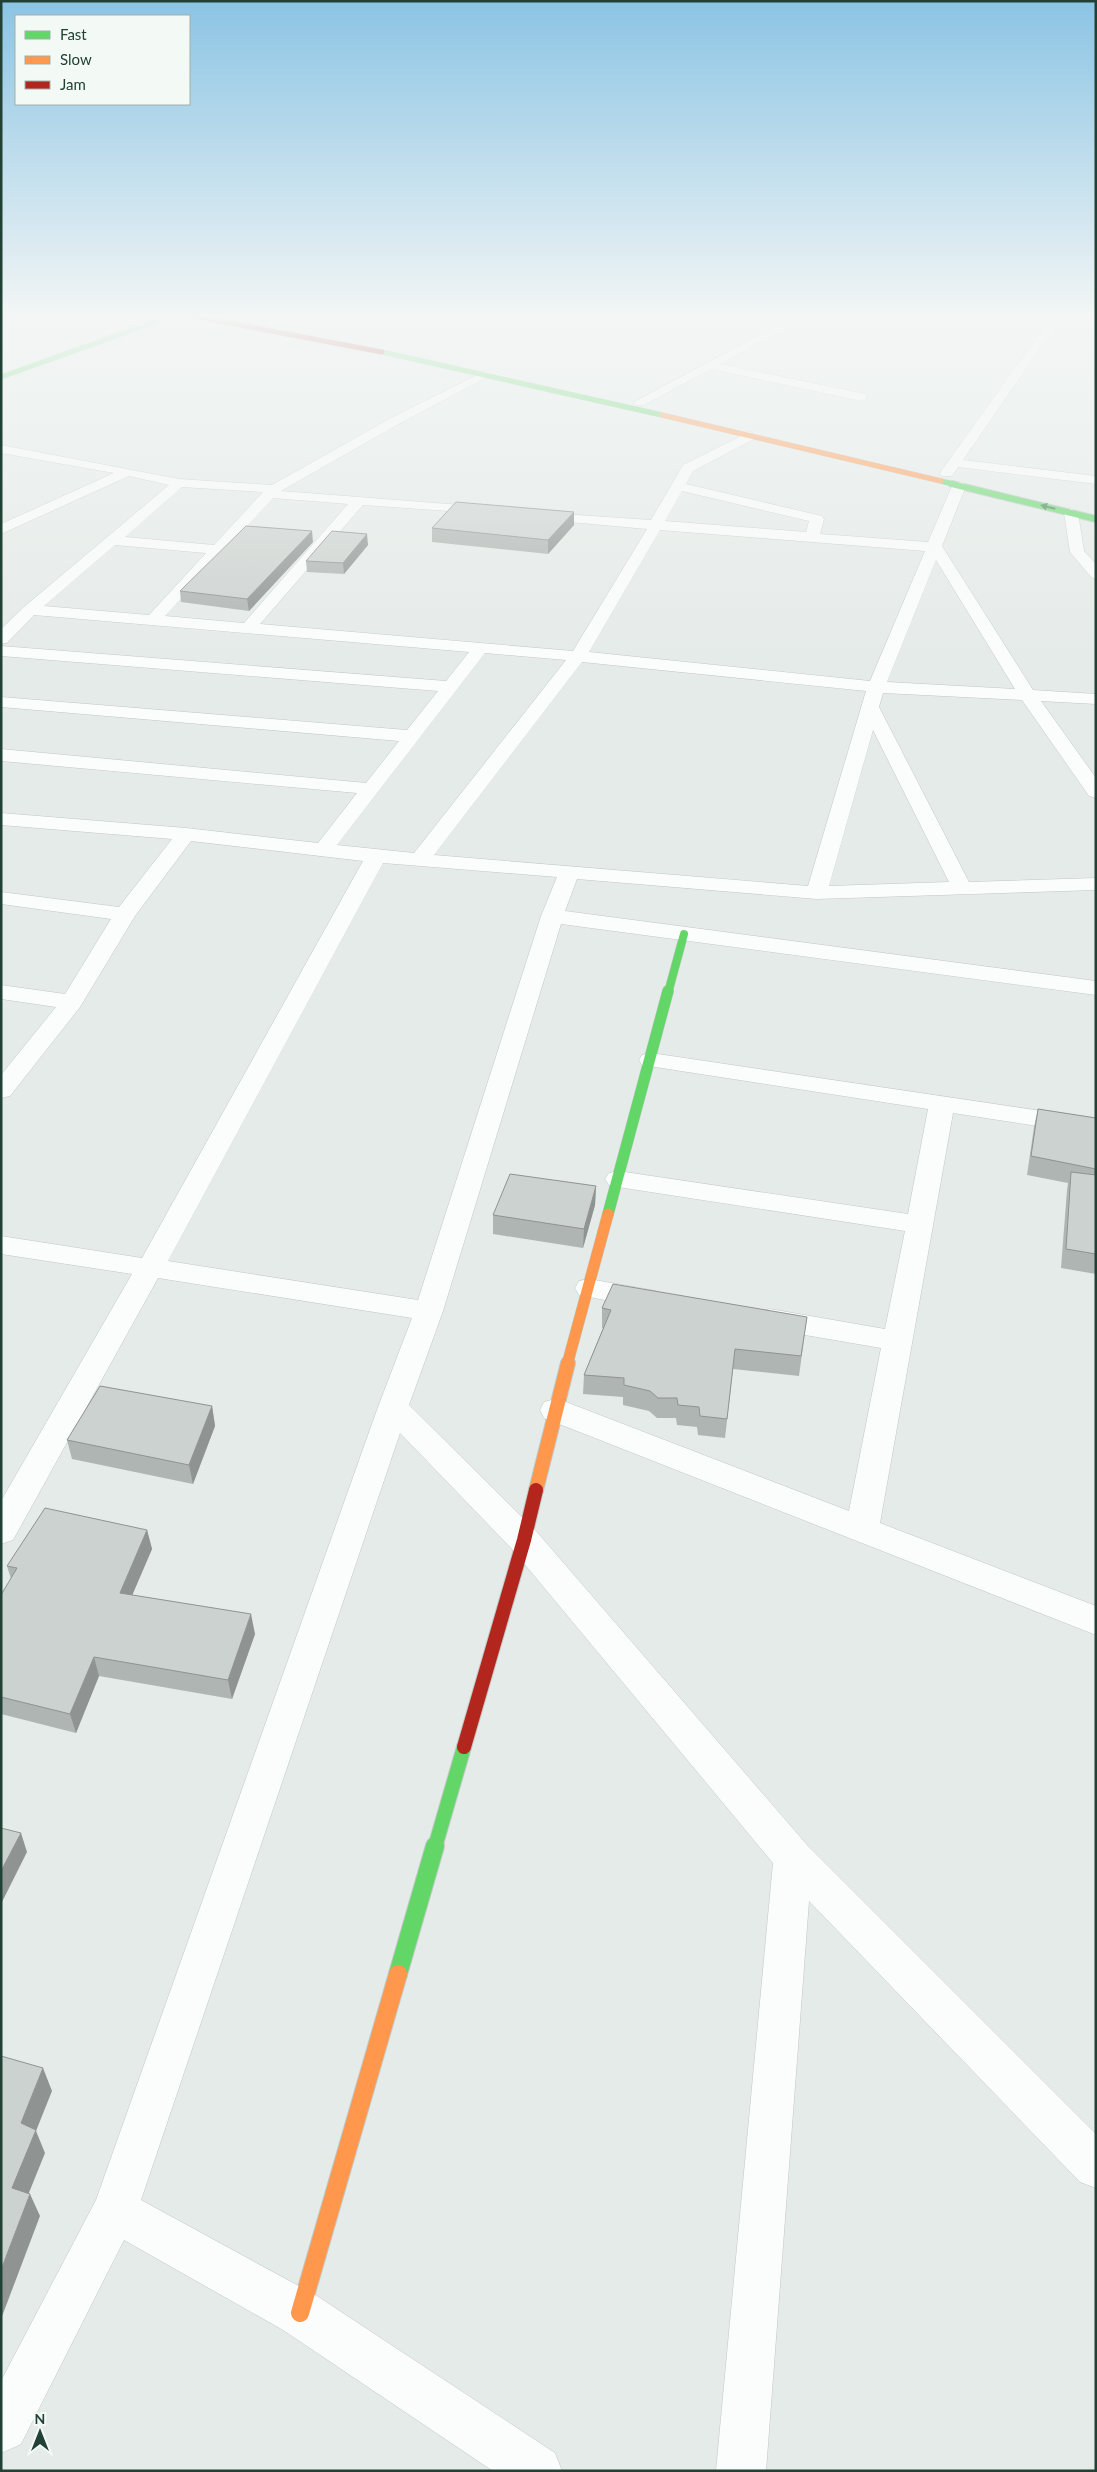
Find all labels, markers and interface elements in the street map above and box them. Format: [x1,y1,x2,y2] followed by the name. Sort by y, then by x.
[15,15,190,105] legend
[60,25,87,43] text: Fast
[60,50,92,68] text: Slow
[60,75,86,93] text: Jam
[1041,503,1056,511] one-way arrow
[15,2407,65,2457] north arrow
[35,2410,45,2427] text: N

